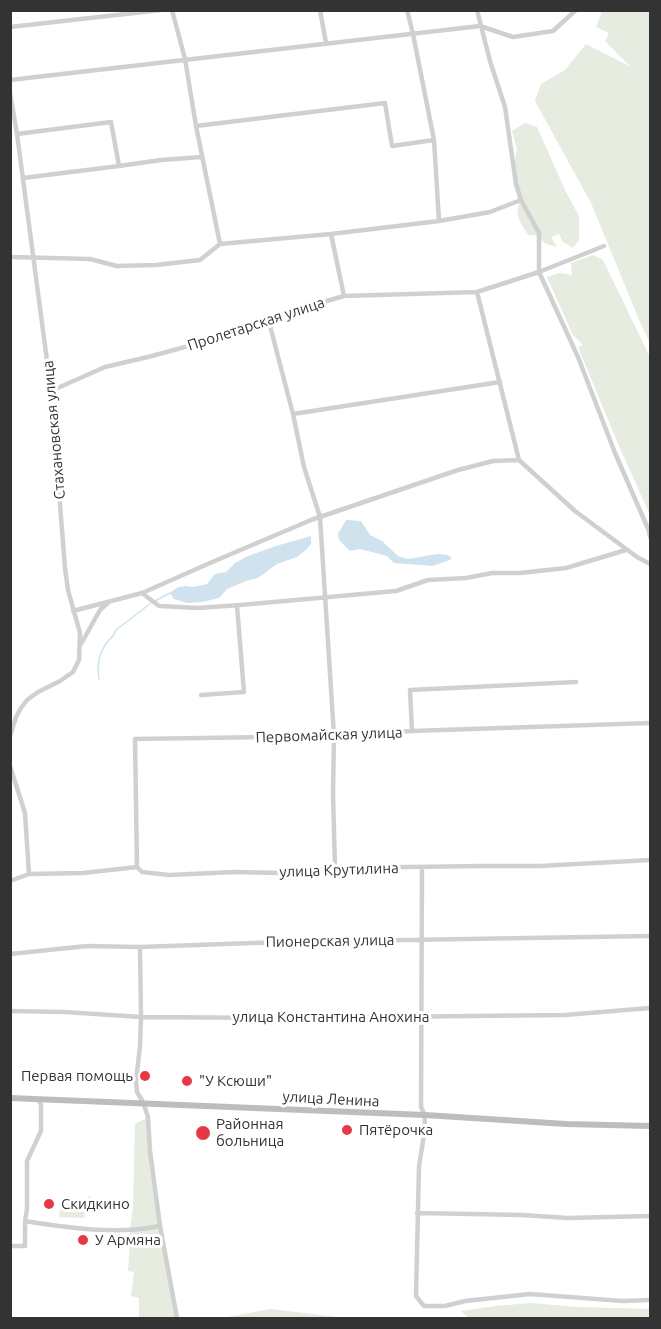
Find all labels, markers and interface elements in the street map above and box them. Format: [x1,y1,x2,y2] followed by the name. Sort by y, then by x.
[185,293,327,355] street label: Пролетарская улица
[39,360,69,500] street label: Стахановская улица
[255,723,403,747] street label: Первомайская улица
[279,859,399,881] street label: улица Крутилина
[265,931,395,951] street label: Пионерская улица
[233,1008,429,1026] street label: улица Константина Анохина
[21,1067,133,1085] place label: Первая помощь
[138,1069,152,1083] marker: Первая помощь
[199,1072,272,1090] place label: "У Ксюши"
[180,1074,194,1088] marker: "У Ксюши"
[282,1087,380,1111] street label: улица Ленина
[216,1115,284,1150] place label: Районная больница
[359,1121,433,1139] place label: Пятёрочка
[340,1123,354,1137] marker: Пятёрочка
[194,1124,212,1142] marker: Районная больница
[61,1195,130,1213] place label: Скидкино
[42,1197,56,1211] marker: Скидкино
[95,1231,161,1249] place label: У Армяна
[76,1233,90,1247] marker: У Армяна

